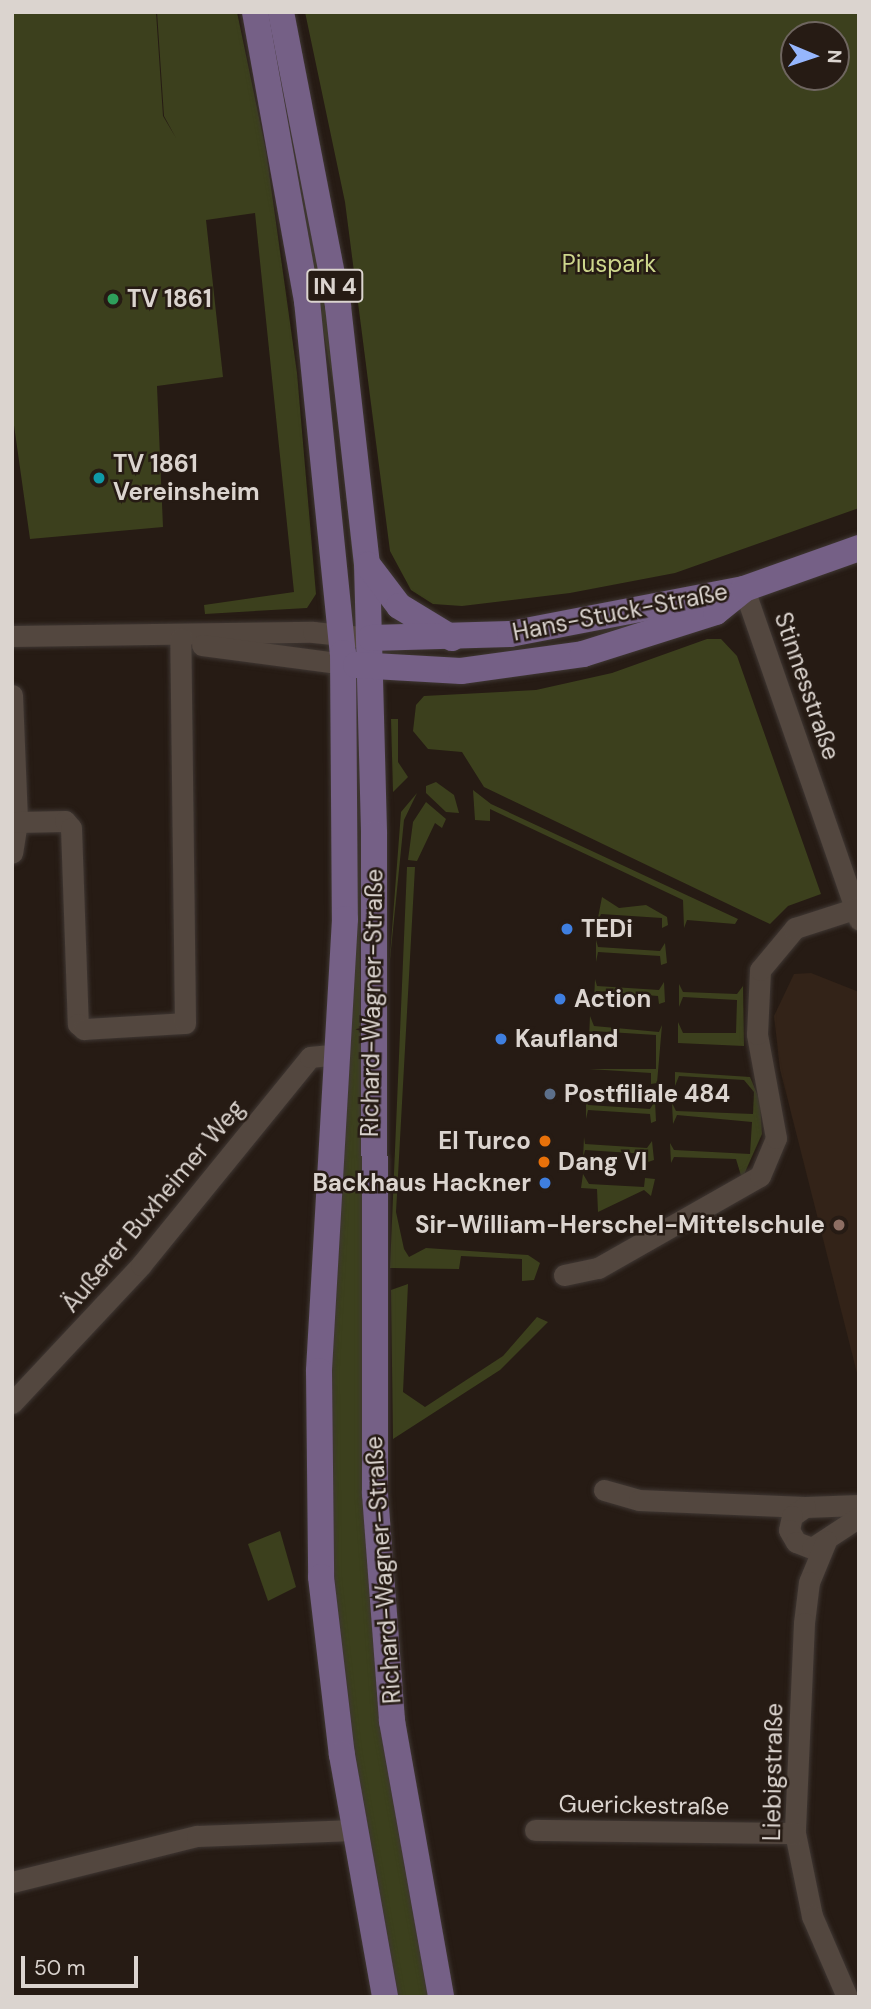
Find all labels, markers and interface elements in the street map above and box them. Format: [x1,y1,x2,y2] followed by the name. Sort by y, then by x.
[780,21,850,91] north arrow
[822,49,847,64] text: N
[562,250,656,278] park label: Piuspark
[305,266,365,306] road number: IN 4
[127,285,212,313] place label: TV 1861
[105,291,121,307] marker: TV 1861
[113,450,260,506] place label: TV 1861 Vereinsheim
[91,470,107,486] marker: TV 1861 Vereinsheim
[510,577,730,647] street label: Hans-Stuck-Straße
[768,608,846,764] street label: Stinnesstraße
[355,869,389,1137] street label: Richard-Wagner-Straße
[581,915,633,943] place label: TEDi
[559,921,575,937] marker: TEDi
[574,985,651,1013] place label: Action
[552,991,568,1007] marker: Action
[515,1025,619,1053] place label: Kaufland
[493,1031,509,1047] marker: Kaufland
[564,1080,730,1108] place label: Postfiliale 484
[542,1086,558,1102] marker: Postfiliale 484
[56,1094,250,1318] street label: Äußerer Buxheimer Weg
[438,1127,531,1155] place label: El Turco
[537,1133,553,1149] marker: El Turco
[558,1148,647,1176] place label: Dang VI
[536,1154,552,1170] marker: Dang VI
[312,1169,531,1197] place label: Backhaus Hackner
[537,1175,553,1191] marker: Backhaus Hackner
[415,1211,825,1239] place label: Sir-William-Herschel-Mittelschule
[831,1217,847,1233] marker: Sir-William-Herschel-Mittelschule
[359,1435,407,1705] street label: Richard-Wagner-Straße
[757,1703,789,1841] street label: Liebigstraße
[558,1789,730,1821] street label: Guerickestraße
[24,1942,142,1986] scale bar
[34,1954,85,1982] text: 50 m

